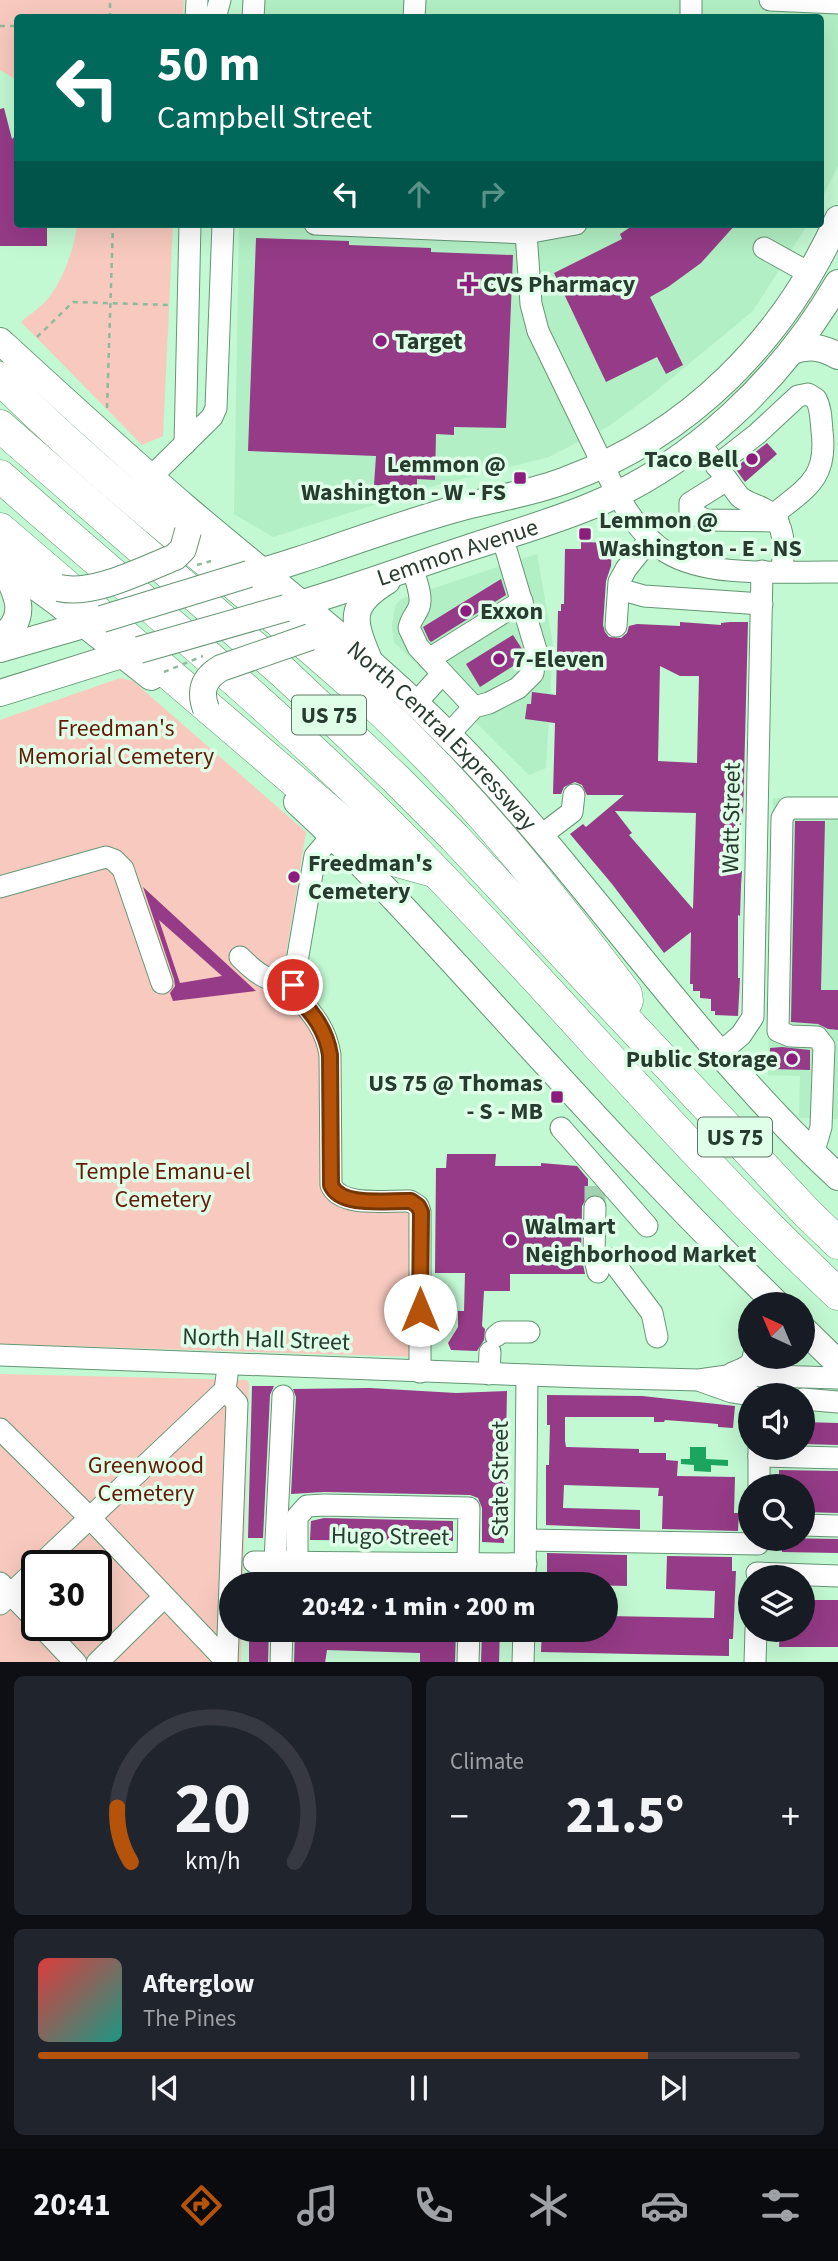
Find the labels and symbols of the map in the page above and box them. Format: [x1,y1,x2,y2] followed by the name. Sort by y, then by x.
[483,267,636,302] place label: CVS Pharmacy
[461,276,477,292] marker: CVS Pharmacy
[395,324,463,359] place label: Target
[373,333,389,349] marker: Target
[644,442,738,477] place label: Taco Bell
[301,447,506,510] place label: Lemmon @ Washington - W - FS
[744,451,760,467] marker: Taco Bell
[512,470,528,486] marker: Lemmon @ Washington - W - FS
[599,503,802,566] place label: Lemmon @ Washington - E - NS
[372,510,543,596] street label: Lemmon Avenue
[577,526,593,542] marker: Lemmon @ Washington - E - NS
[480,594,543,629] place label: Exxon
[458,603,474,619] marker: Exxon
[339,633,545,839] street label: North Central Expressway
[513,642,604,677] place label: 7-Eleven
[491,651,507,667] marker: 7-Eleven
[292,695,366,734] road number: US 75
[18,711,214,774] park label: Freedman's Memorial Cemetery
[713,762,750,874] street label: Watt Street
[308,846,432,909] place label: Freedman's Cemetery
[286,869,302,885] marker: Freedman's Cemetery
[263,955,323,1015] pin
[626,1042,778,1077] place label: Public Storage
[784,1051,800,1067] marker: Public Storage
[368,1066,543,1129] place label: US 75 @ Thomas - S - MB
[549,1089,565,1105] marker: US 75 @ Thomas - S - MB
[698,1118,772,1156] road number: US 75
[75,1154,251,1217] park label: Temple Emanu-el Cemetery
[525,1209,756,1272] place label: Walmart Neighborhood Market
[503,1232,519,1248] marker: Walmart Neighborhood Market
[383,1273,457,1347] position arrow
[738,1292,816,1368] north arrow
[182,1319,350,1360] street label: North Hall Street
[483,1421,518,1537] street label: State Street
[88,1448,204,1511] park label: Greenwood Cemetery
[330,1518,449,1555] street label: Hugo Street
[21,1550,112,1641] speed limit sign: 30

